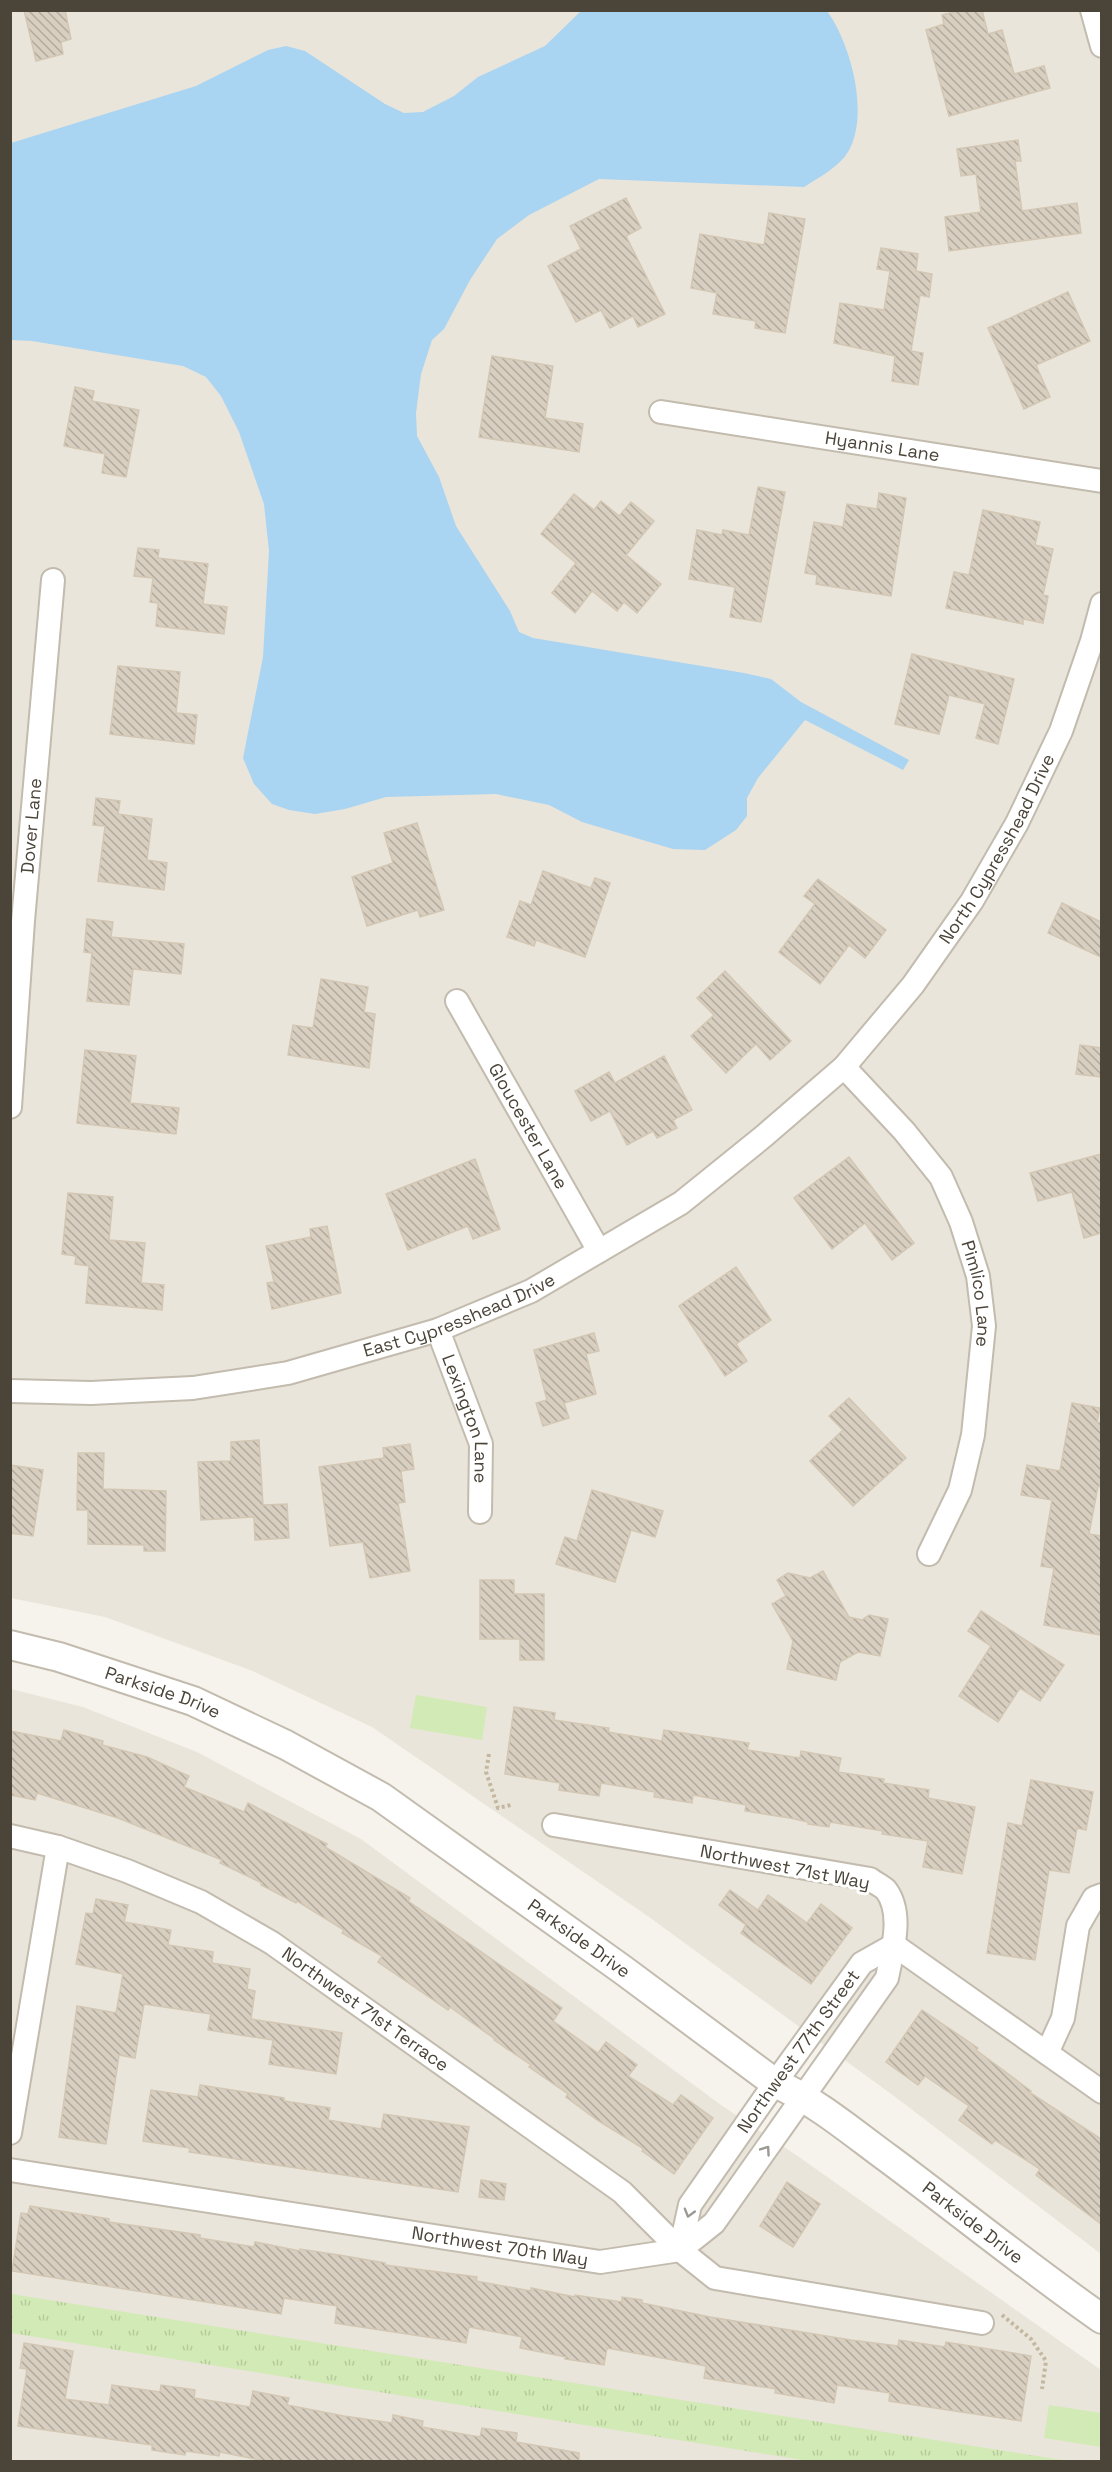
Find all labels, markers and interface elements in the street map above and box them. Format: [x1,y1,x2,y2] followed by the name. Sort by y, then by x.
[823,426,941,466] street label: Hyannis Lane
[933,750,1059,948] street label: North Cypresshead Drive
[15,777,47,875] street label: Dover Lane
[484,1059,573,1193] street label: Gloucester Lane
[957,1237,996,1348] street label: Pimlico Lane
[360,1268,559,1362] street label: East Cypresshead Drive
[437,1351,493,1483] street label: Lexington Lane
[102,1661,224,1723] street label: Parkside Drive
[698,1839,872,1894] street label: Northwest 71st Way
[523,1893,635,1983] street label: Parkside Drive
[278,1942,454,2076] street label: Northwest 71st Terrace
[732,1965,864,2137] street label: Northwest 77th Street
[759,2146,770,2157] one-way arrow
[918,2176,1028,2268] street label: Parkside Drive
[684,2207,696,2218] one-way arrow
[410,2221,590,2271] street label: Northwest 70th Way

